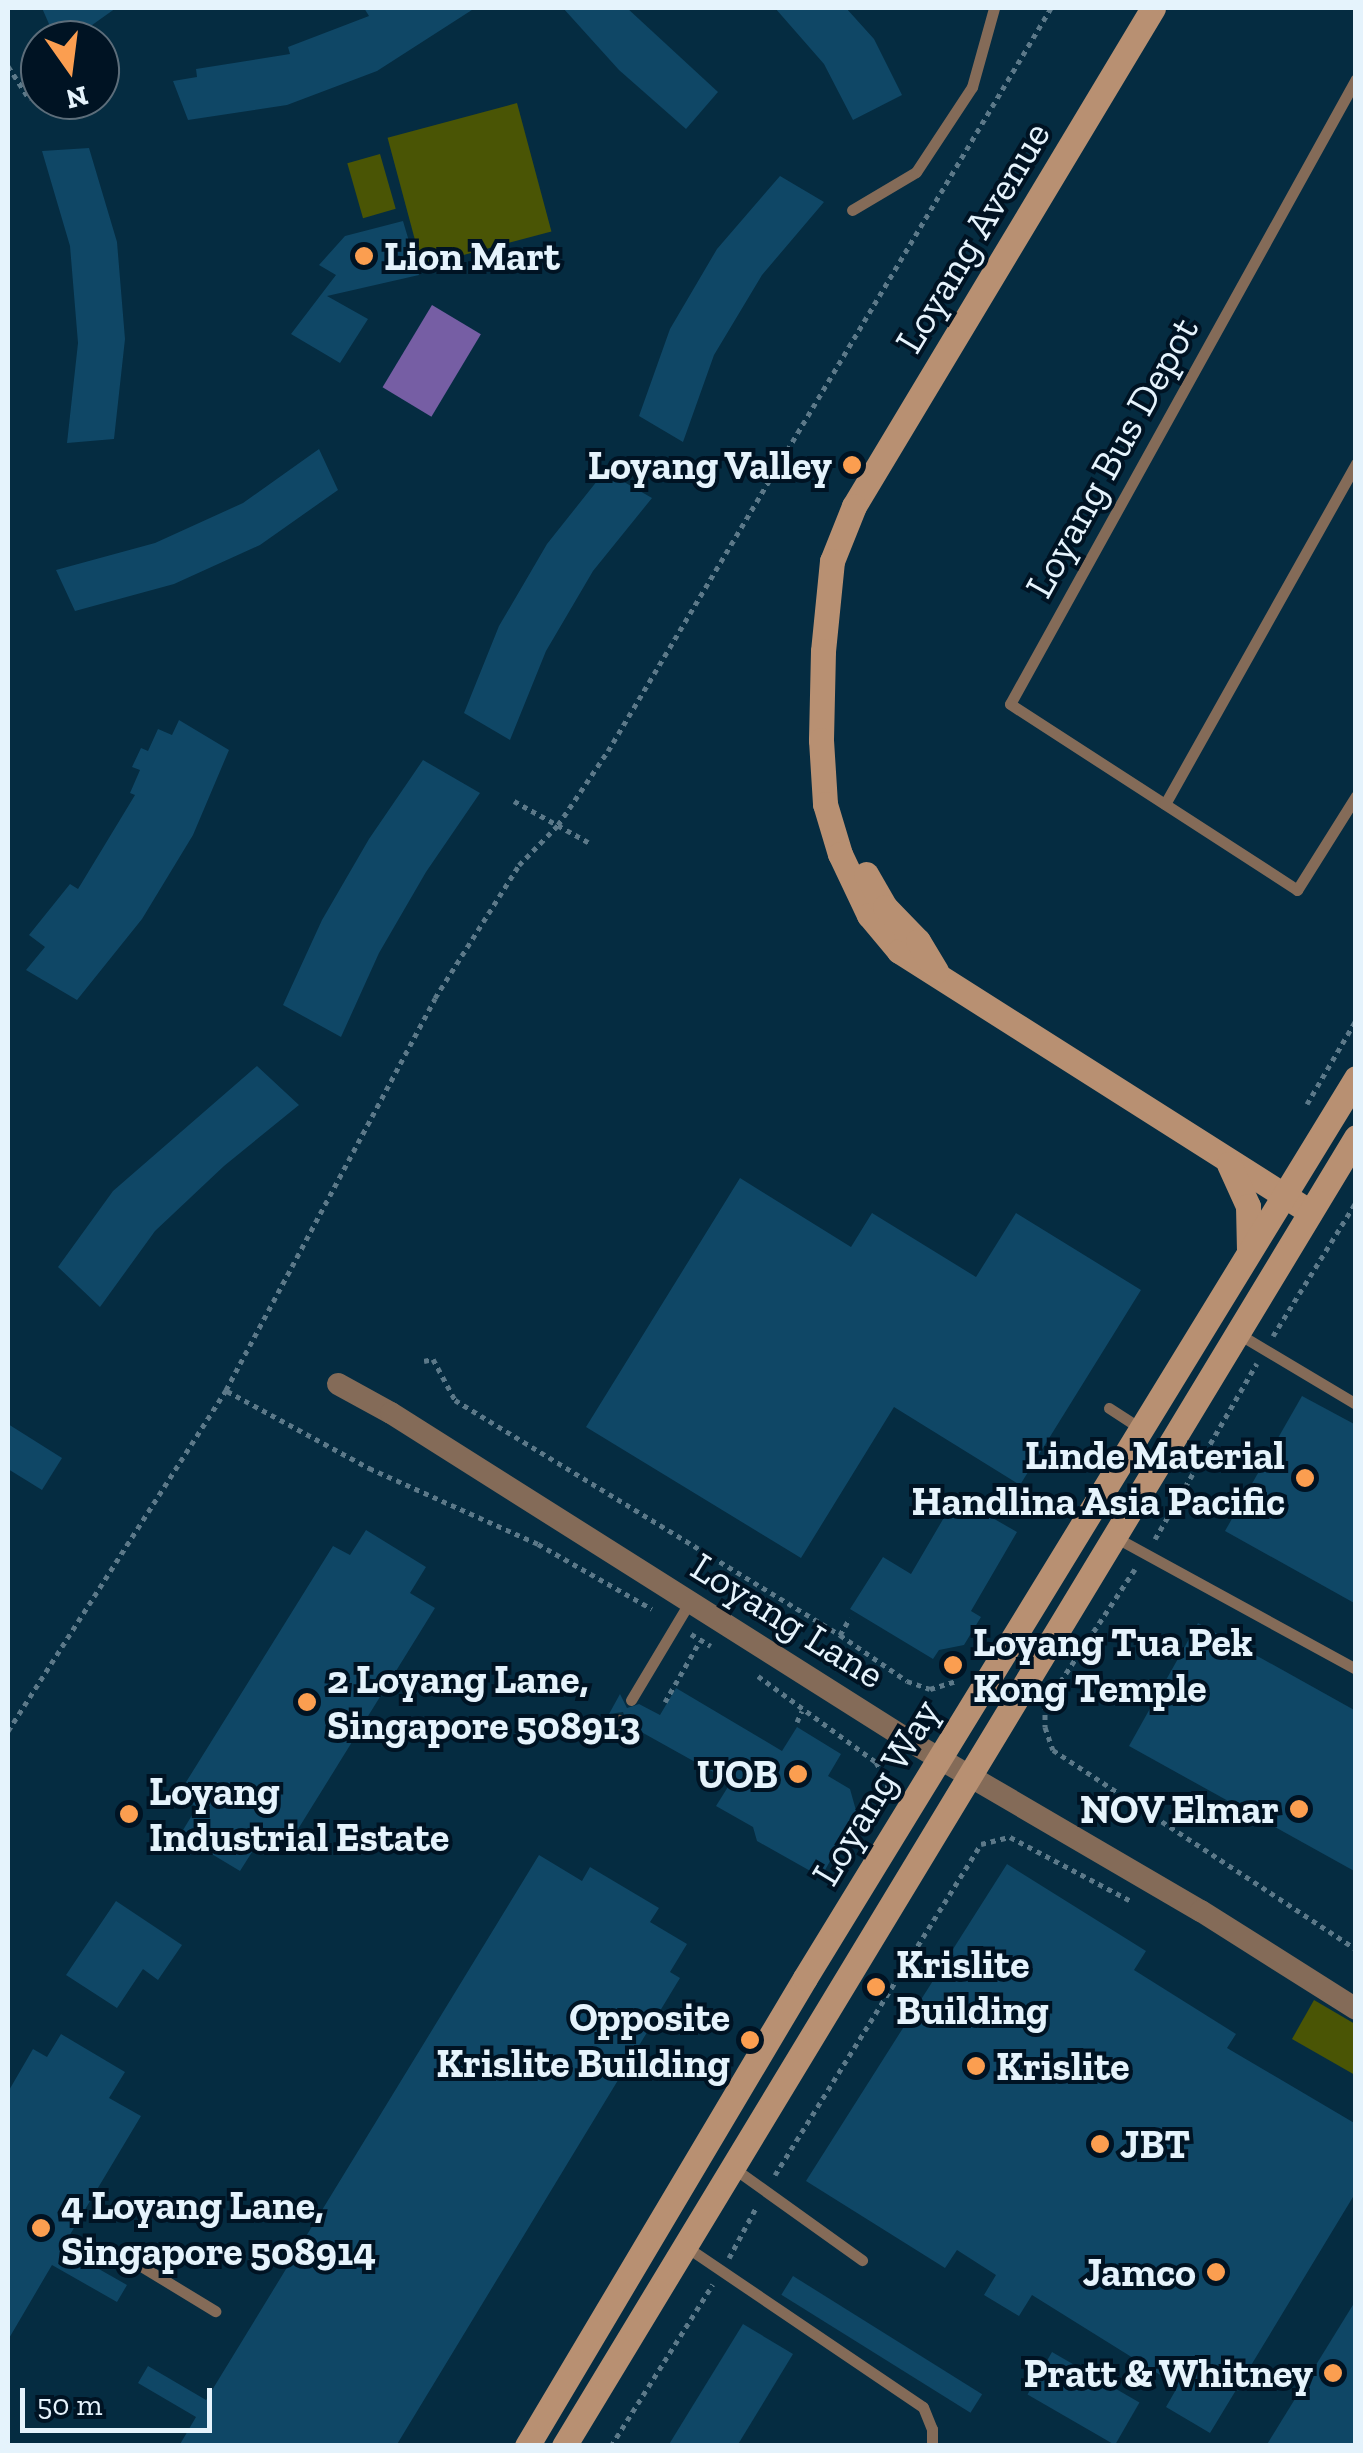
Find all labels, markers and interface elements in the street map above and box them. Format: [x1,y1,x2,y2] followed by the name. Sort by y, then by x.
[20,20,120,120] north arrow
[63,79,91,116] text: N
[884,112,1060,362] street label: Loyang Avenue
[384,232,560,280] place label: Lion Mart
[353,245,375,267] marker: Lion Mart
[1014,309,1208,605] street label: Loyang Bus Depot
[586,441,832,489] place label: Loyang Valley
[841,454,863,476] marker: Loyang Valley
[910,1431,1285,1525] place label: Linde Material Handlina Asia Pacific
[1294,1467,1316,1489] marker: Linde Material Handlina Asia Pacific
[683,1542,893,1698] street label: Loyang Lane
[973,1618,1253,1712] place label: Loyang Tua Pek Kong Temple
[942,1654,964,1676] marker: Loyang Tua Pek Kong Temple
[327,1655,640,1749] place label: 2 Loyang Lane, Singapore 508913
[800,1690,950,1894] street label: Loyang Way
[296,1691,318,1713] marker: 2 Loyang Lane, Singapore 508913
[697,1750,778,1798] place label: UOB
[787,1763,809,1785] marker: UOB
[149,1767,449,1861] place label: Loyang Industrial Estate
[1079,1785,1279,1833] place label: NOV Elmar
[1288,1798,1310,1820] marker: NOV Elmar
[118,1803,140,1825] marker: Loyang Industrial Estate
[896,1940,1049,2034] place label: Krislite Building
[865,1976,887,1998] marker: Krislite Building
[436,1993,730,2087] place label: Opposite Krislite Building
[739,2029,761,2051] marker: Opposite Krislite Building
[996,2042,1130,2090] place label: Krislite
[965,2055,987,2077] marker: Krislite
[1120,2120,1190,2168] place label: JBT
[1089,2133,1111,2155] marker: JBT
[61,2181,376,2275] place label: 4 Loyang Lane, Singapore 508914
[30,2217,52,2239] marker: 4 Loyang Lane, Singapore 508914
[1083,2248,1196,2296] place label: Jamco
[1205,2261,1227,2283] marker: Jamco
[1022,2349,1313,2397] place label: Pratt & Whitney
[1322,2362,1344,2384] marker: Pratt & Whitney
[25,2368,218,2430] scale bar
[37,2387,102,2423] text: 50 m

